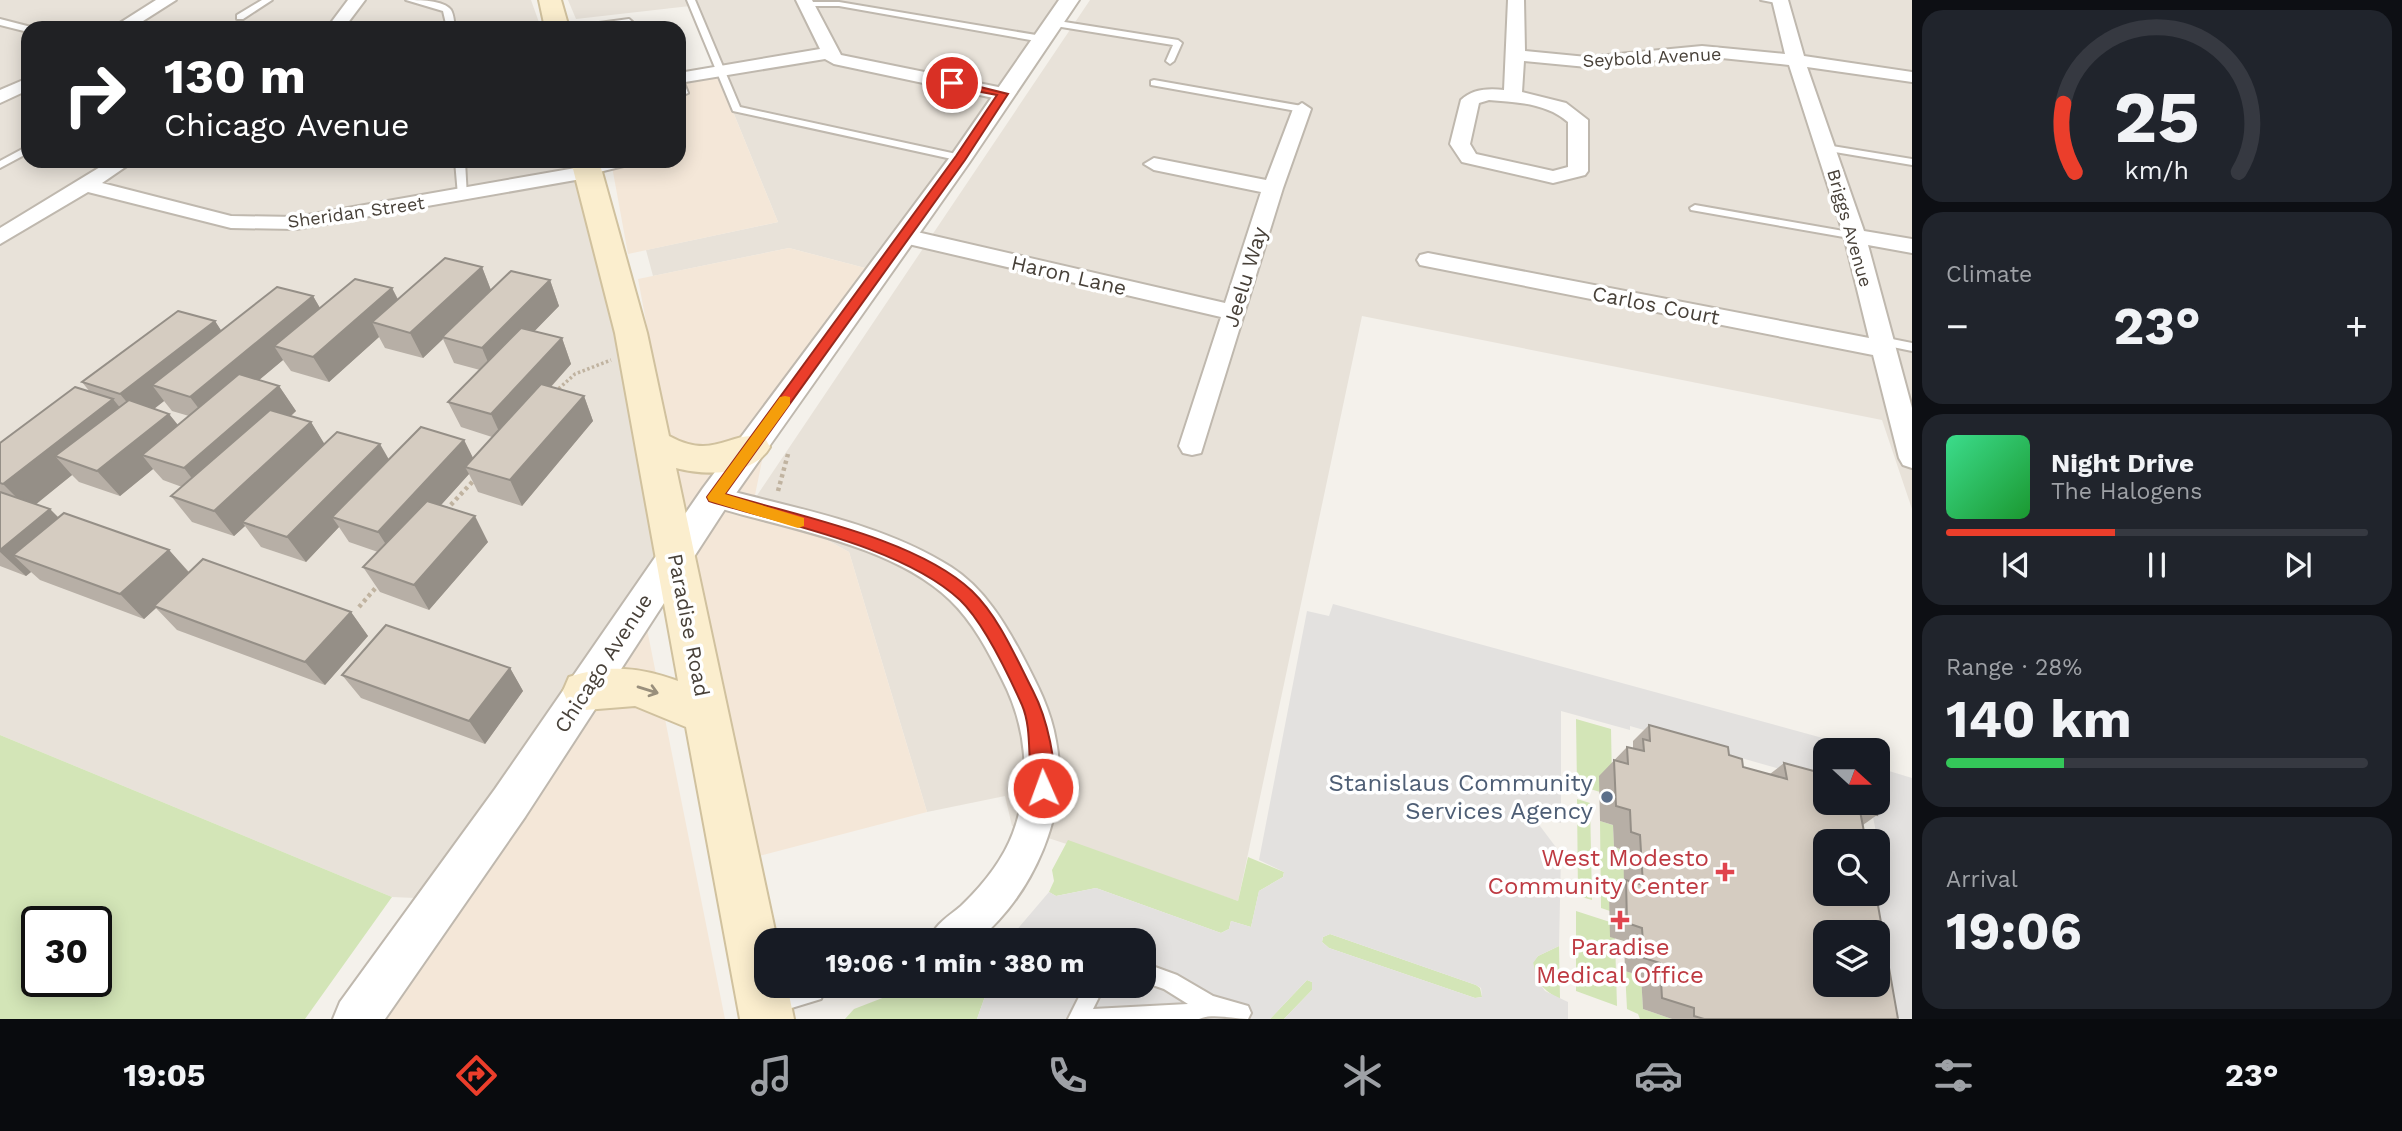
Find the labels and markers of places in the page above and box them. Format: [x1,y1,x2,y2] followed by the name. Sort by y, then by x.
[922,53,982,113] pin
[1328,769,1594,825] place label: Stanislaus Community Services Agency
[1599,789,1615,805] marker: Stanislaus Community Services Agency
[1488,844,1709,900] place label: West Modesto Community Center
[1715,862,1735,882] marker: West Modesto Community Center
[1610,910,1630,930] marker: Paradise Medical Office
[1536,933,1704,989] place label: Paradise Medical Office

